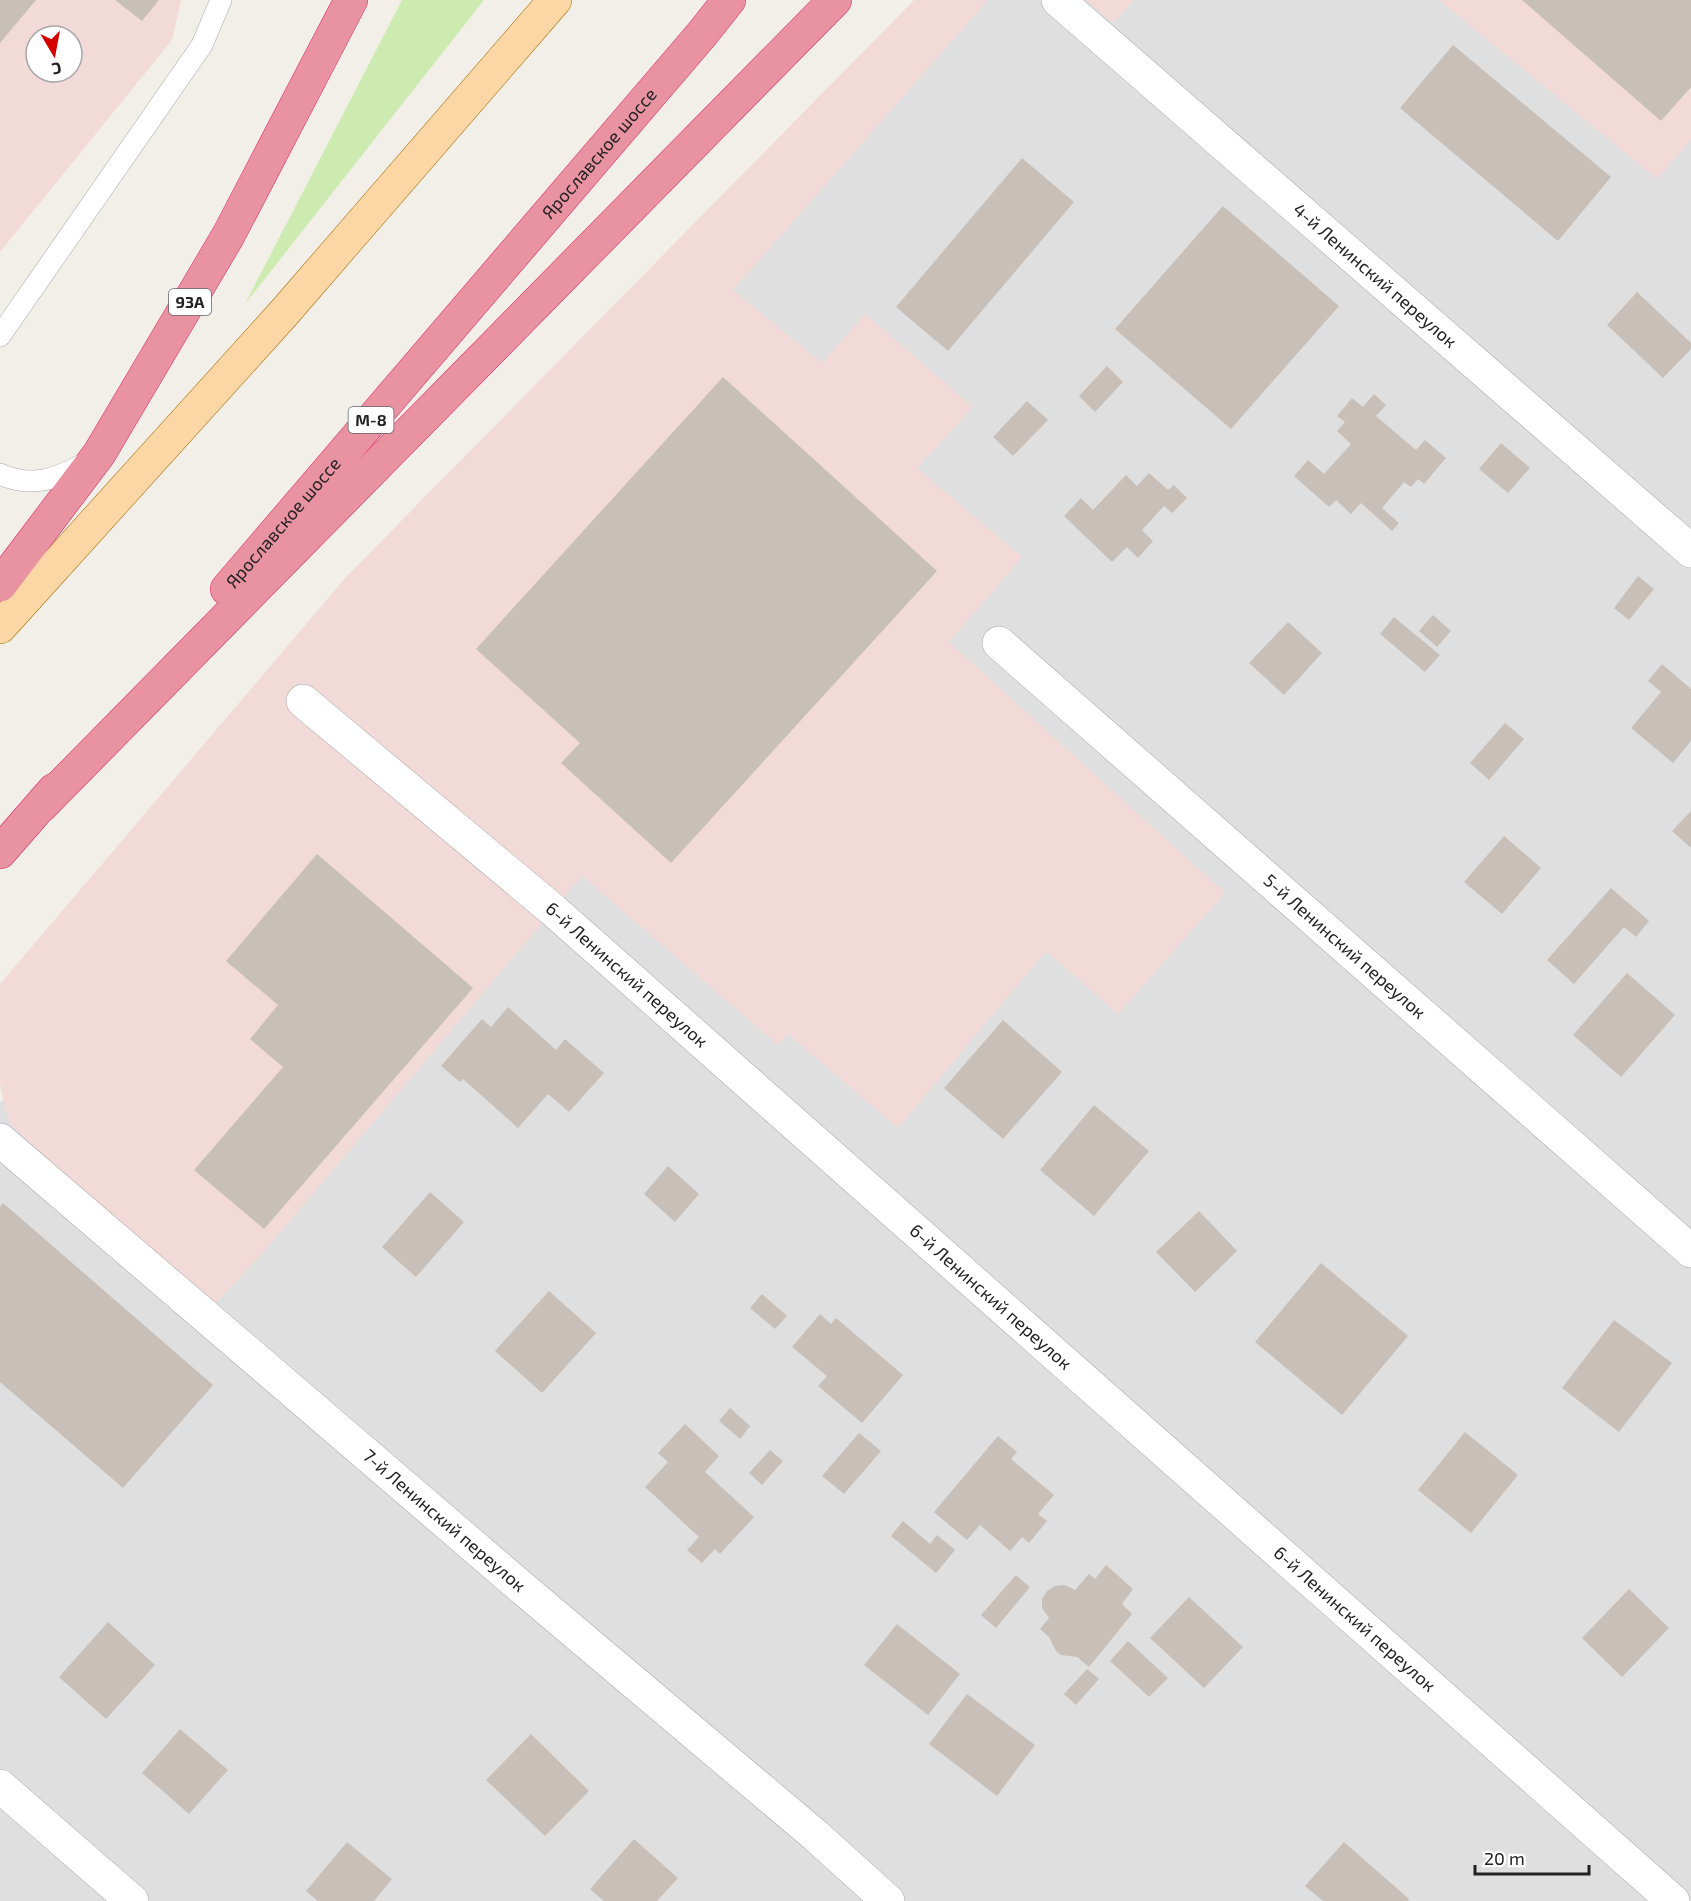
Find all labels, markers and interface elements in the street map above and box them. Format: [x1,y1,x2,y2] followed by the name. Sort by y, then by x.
[24,24,84,84] north arrow
[50,59,63,79] text: С
[537,83,661,223] street label: Ярославское шоссе
[1289,198,1462,352] street label: 4-й Ленинский переулок
[169,289,211,315] road number: 93A
[348,407,394,433] road number: М-8
[221,452,345,592] street label: Ярославское шоссе
[1260,869,1431,1023] street label: 5-й Ленинский переулок
[542,897,713,1052] street label: 6-й Ленинский переулок
[906,1219,1077,1374] street label: 6-й Ленинский переулок
[359,1444,531,1596] street label: 7-й Ленинский переулок
[1270,1541,1441,1696] street label: 6-й Ленинский переулок
[1475,1838,1589,1876] scale bar
[1484,1847,1525,1869] text: 20 m

